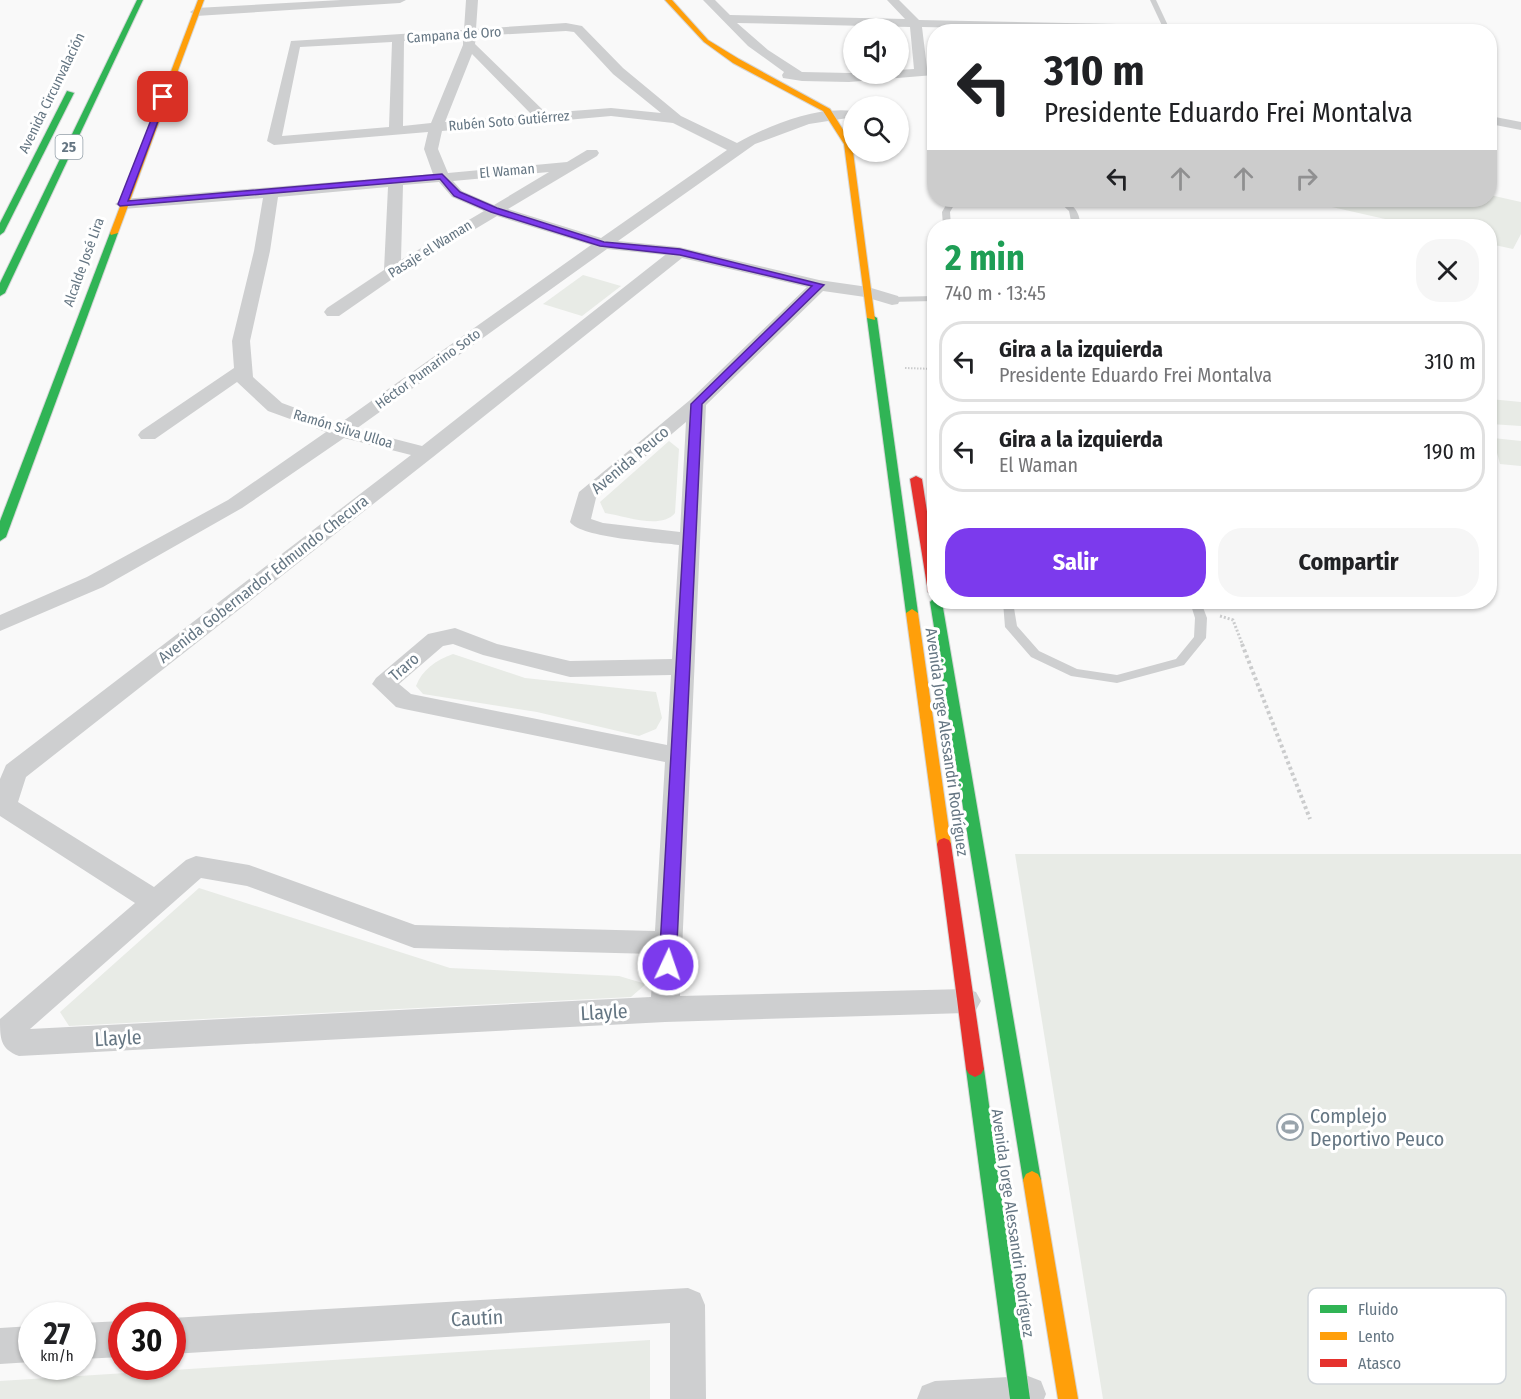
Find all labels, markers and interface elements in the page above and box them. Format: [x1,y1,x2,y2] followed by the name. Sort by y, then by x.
[843,18,909,162] map controls
[843,18,909,84] button: sound
[406,23,502,47] street label: Campana de Oro
[15,30,89,156] street label: Avenida Circunvalación
[1044,46,1145,96] text: 310 m
[945,48,1023,126] icon: left
[137,71,188,122] pin
[146,80,179,113] icon: arrive
[843,96,909,162] button: search
[1044,97,1413,129] text: Presidente Eduardo Frei Montalva
[448,107,571,135] street label: Rubén Soto Gutiérrez
[56,135,82,159] road number: 25
[479,160,535,182] street label: El Waman
[1101,162,1134,195] icon: left
[1164,162,1197,195] icon: ahead
[1227,162,1260,195] icon: ahead
[1290,162,1323,195] icon: right
[60,215,108,309] street label: Alcalde José Lira
[385,216,475,282] street label: Pasaje el Waman
[945,236,1025,280] text: 2 min
[1416,239,1479,302] button: close
[945,281,1046,305] text: 740 m · 13:45
[372,325,484,413] street label: Héctor Pumarino Soto
[999,336,1163,363] text: Gira a la izquierda
[948,345,981,378] icon: left
[1424,348,1476,375] text: 310 m
[999,363,1272,387] text: Presidente Eduardo Frei Montalva
[291,406,395,452] street label: Ramón Silva Ulloa
[587,422,673,498] street label: Avenida Peuco
[999,426,1163,453] text: Gira a la izquierda
[948,435,981,468] icon: left
[1423,438,1476,465] text: 190 m
[999,453,1078,477] text: El Waman
[154,491,372,667] street label: Avenida Gobernardor Edmundo Checura
[945,528,1206,597] button: Salir
[1218,528,1479,597] button: Compartir
[922,627,972,857] street label: Avenida Jorge Alessandri Rodríguez
[385,649,423,685] street label: Traro
[636,933,700,997] position arrow
[580,999,628,1025] street label: Llayle
[94,1025,142,1051] street label: Llayle
[1310,1104,1444,1151] place label: Complejo Deportivo Peuco
[988,1108,1038,1338] street label: Avenida Jorge Alessandri Rodríguez
[1275,1112,1305,1142] sports icon: Complejo Deportivo Peuco
[1308,1288,1506,1384] legend
[1358,1300,1398,1319] text: Fluido
[108,1302,186,1380] speed limit sign: 30
[450,1305,504,1331] street label: Cautín
[44,1316,70,1352] text: 27
[1358,1327,1394,1346] text: Lento
[40,1347,74,1365] text: km/h
[1358,1354,1401,1373] text: Atasco

